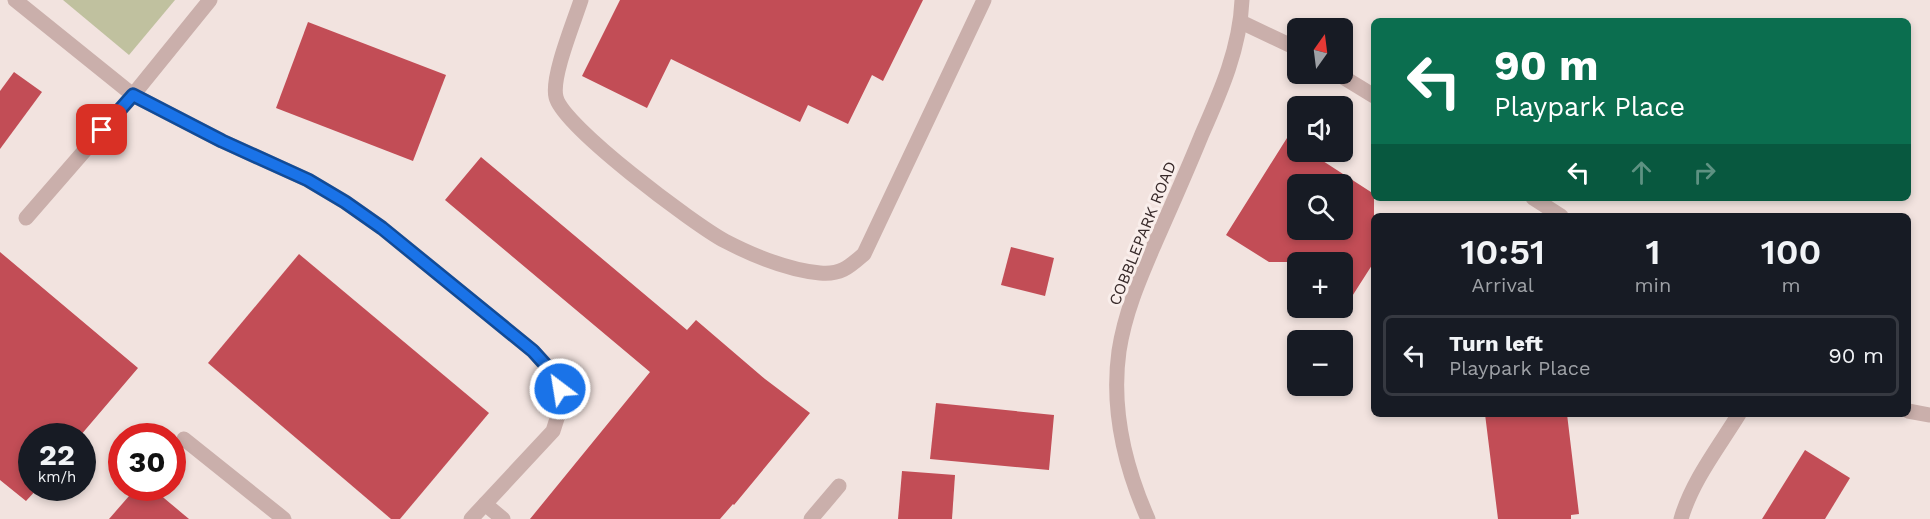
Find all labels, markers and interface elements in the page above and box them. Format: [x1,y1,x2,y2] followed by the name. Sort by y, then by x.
[1287,18,1353,84] north arrow
[1287,18,1353,396] map controls
[1494,41,1598,90] text: 90 m
[1395,42,1473,120] icon: left
[1494,91,1685,123] text: Playpark Place
[1287,96,1353,162] button: sound
[76,104,127,155] pin
[85,113,118,146] icon: arrive
[1562,156,1595,189] icon: left
[1625,156,1658,189] icon: ahead
[1688,156,1721,189] icon: right
[1105,158,1180,308] street label: COBBLEPARK ROAD
[1287,174,1353,240] button: search
[1460,231,1545,273] text: 10:51
[1645,231,1660,273] text: 1
[1761,231,1822,273] text: 100
[1287,252,1353,318] button: +
[1472,273,1534,297] text: Arrival
[1635,273,1671,297] text: min
[1782,273,1801,297] text: m
[1287,330,1353,396] button: −
[1449,331,1543,356] text: Turn left
[1398,339,1431,372] icon: left
[1828,343,1884,368] text: 90 m
[1449,356,1591,380] text: Playpark Place
[528,357,592,421] position arrow
[108,423,186,501] speed limit sign: 30
[39,437,75,472] text: 22
[38,468,76,486] text: km/h

